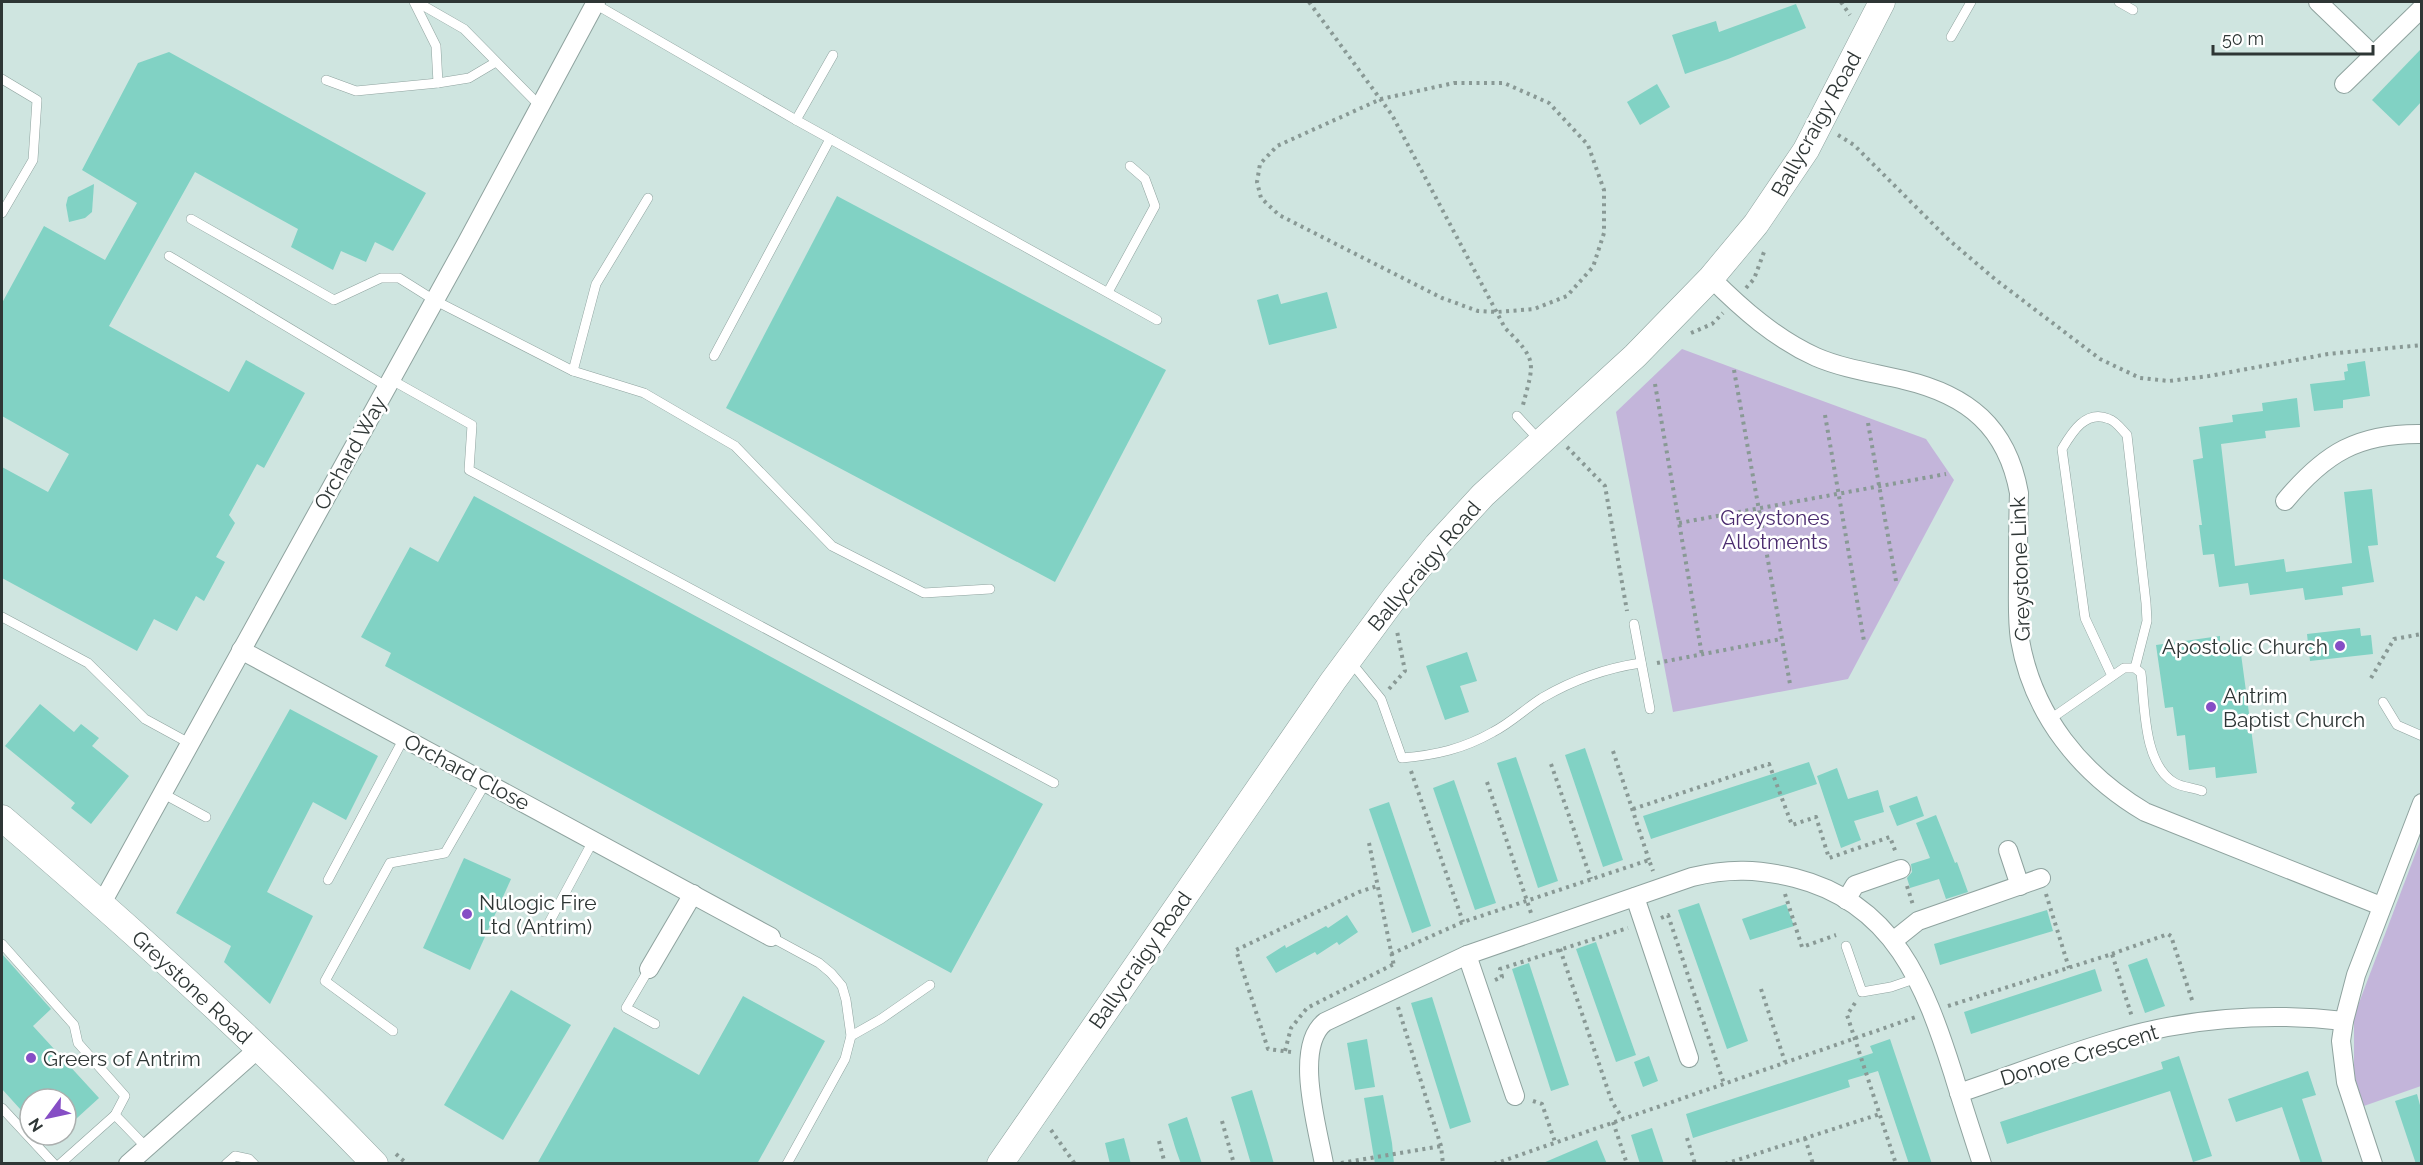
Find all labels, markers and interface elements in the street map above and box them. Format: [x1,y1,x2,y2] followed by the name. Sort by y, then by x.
[2213,18,2374,56] scale bar
[2222,28,2264,49] text: 50 m
[1766,47,1866,201] street label: Ballycraigy Road
[309,392,391,514] street label: Orchard Way
[1362,496,1486,636] street label: Ballycraigy Road
[2005,496,2035,642] street label: Greystone Link
[1720,505,1830,554] park label: Greystones Allotments
[2162,634,2328,659] place label: Apostolic Church
[2333,639,2347,653] marker: Apostolic Church
[2223,683,2365,732] place label: Antrim Baptist Church
[2204,700,2218,714] marker: Antrim Baptist Church
[400,728,534,816] street label: Orchard Close
[1083,887,1197,1033] street label: Ballycraigy Road
[479,890,597,939] place label: Nulogic Fire Ltd (Antrim)
[460,907,474,921] marker: Nulogic Fire Ltd (Antrim)
[127,925,257,1049] street label: Greystone Road
[1997,1019,2161,1091] street label: Donore Crescent
[43,1046,201,1071] place label: Greers of Antrim
[24,1051,38,1065] marker: Greers of Antrim
[18,1087,78,1147] north arrow
[25,1115,47,1135] text: N

